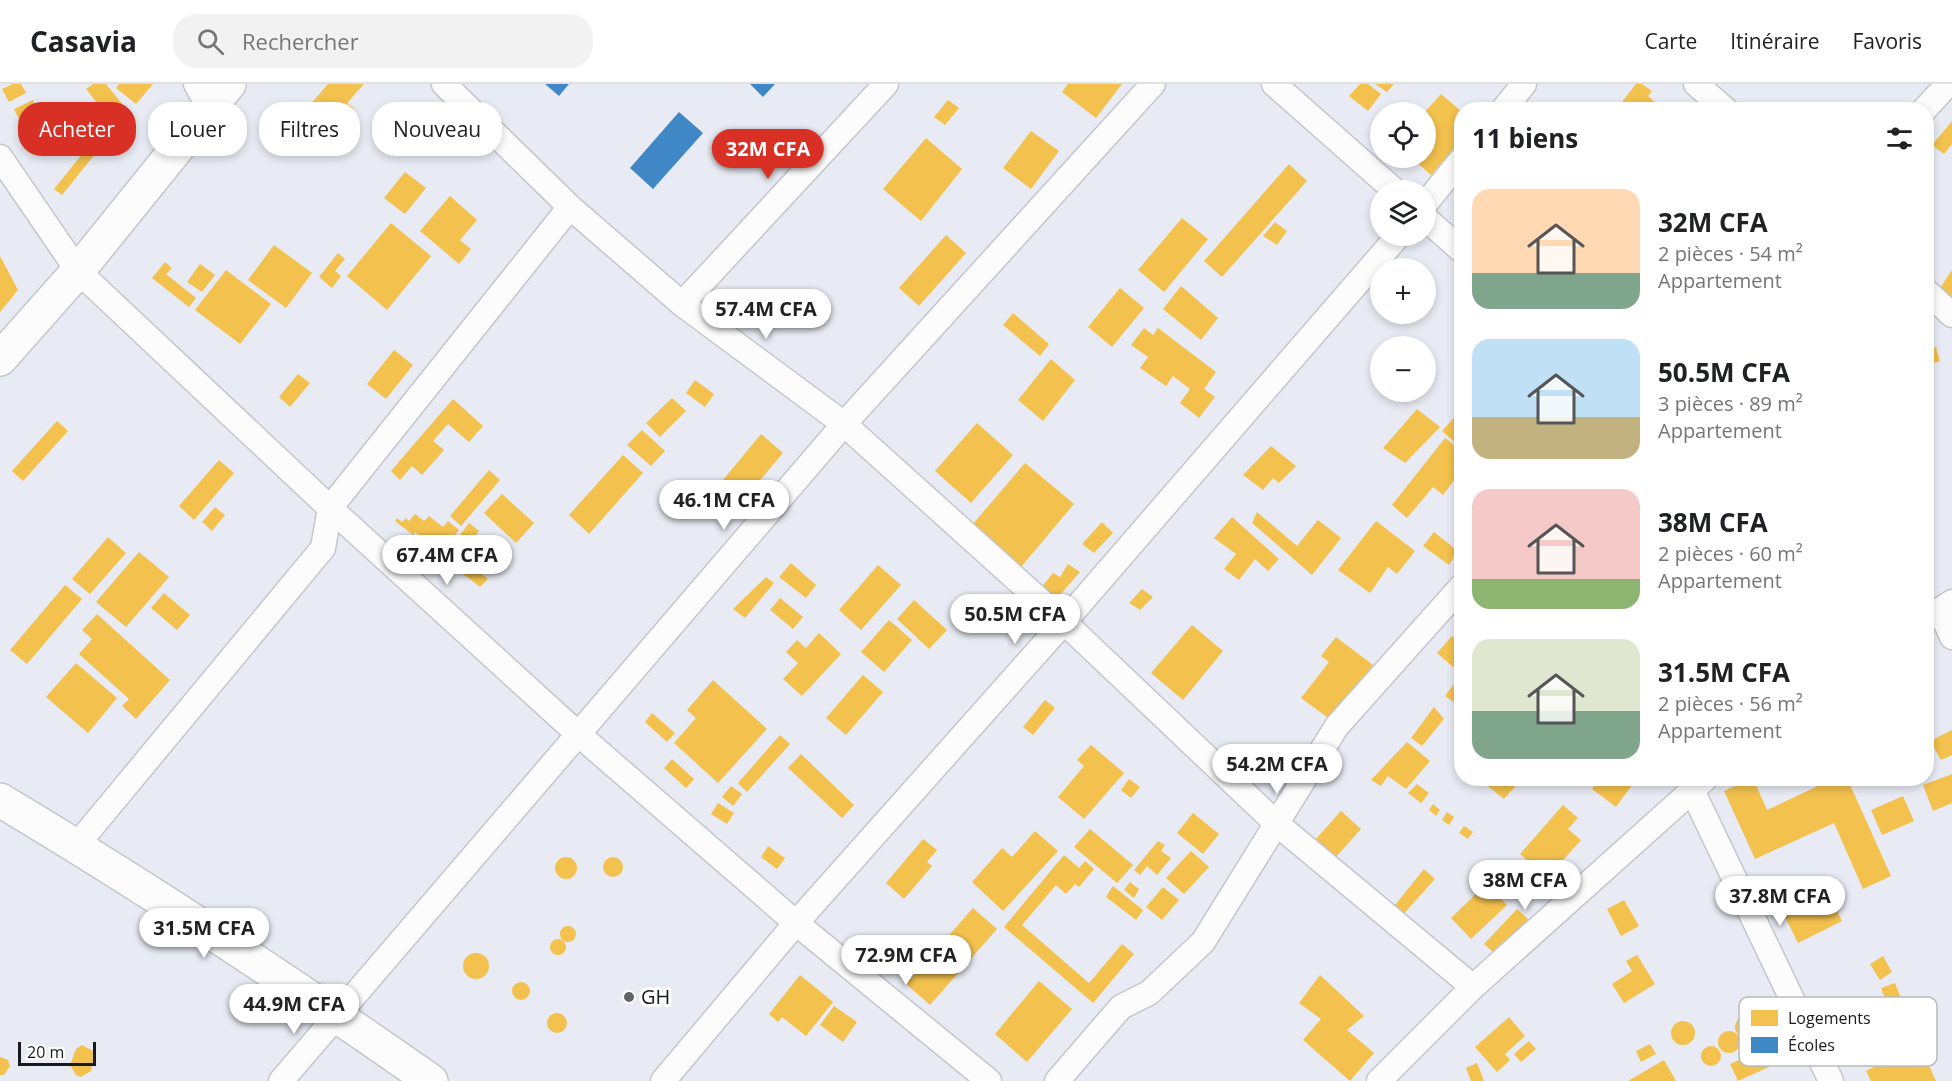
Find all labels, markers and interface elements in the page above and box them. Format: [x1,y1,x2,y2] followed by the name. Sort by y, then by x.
[173,14,593,68] search box
[30,22,137,60] text: Casavia
[194,25,227,58] icon: search
[242,26,359,56] text: Rechercher
[1644,27,1697,55] text: Carte
[1730,27,1819,55] text: Itinéraire
[1852,27,1922,55] text: Favoris
[18,102,136,156] chip: Acheter
[148,102,247,156] chip: Louer
[259,102,360,156] chip: Filtres
[372,102,502,156] chip: Nouveau
[1370,102,1436,402] map controls
[1370,102,1436,168] button: locate
[1472,120,1578,156] text: 11 biens
[1883,122,1916,155] icon: filters
[713,129,823,180] pin: 32M CFA
[726,135,810,162] text: 32M CFA
[1370,180,1436,246] button: layers
[1658,204,1768,240] text: 32M CFA
[1520,213,1592,285] icon: home
[1658,240,1803,267] text: 2 pièces · 54 m²
[1370,258,1436,324] button: +
[1658,267,1782,294] text: Appartement
[697,289,835,340] pin: 57.4M CFA
[715,295,817,322] text: 57.4M CFA
[1370,336,1436,402] button: −
[1658,354,1790,390] text: 50.5M CFA
[1520,363,1592,435] icon: home
[1658,390,1803,417] text: 3 pièces · 89 m²
[1658,417,1782,444] text: Appartement
[655,480,793,531] pin: 46.1M CFA
[673,486,775,513] text: 46.1M CFA
[1658,504,1768,540] text: 38M CFA
[1520,513,1592,585] icon: home
[378,535,516,586] pin: 67.4M CFA
[1658,540,1803,567] text: 2 pièces · 60 m²
[396,541,498,568] text: 67.4M CFA
[1658,567,1782,594] text: Appartement
[946,594,1084,645] pin: 50.5M CFA
[964,600,1066,627] text: 50.5M CFA
[1658,654,1790,690] text: 31.5M CFA
[1520,663,1592,735] icon: home
[1658,690,1803,717] text: 2 pièces · 56 m²
[1658,717,1782,744] text: Appartement
[1208,744,1346,795] pin: 54.2M CFA
[1226,750,1328,777] text: 54.2M CFA
[1470,860,1580,911] pin: 38M CFA
[1483,866,1567,893] text: 38M CFA
[1711,876,1849,927] pin: 37.8M CFA
[1729,882,1831,909] text: 37.8M CFA
[135,908,273,959] pin: 31.5M CFA
[153,914,255,941] text: 31.5M CFA
[837,935,975,986] pin: 72.9M CFA
[855,941,957,968] text: 72.9M CFA
[641,983,670,1010] place label: GH
[225,984,363,1035] pin: 44.9M CFA
[243,990,345,1017] text: 44.9M CFA
[622,990,636,1004] marker: GH
[1739,997,1937,1066] legend
[1788,1007,1871,1029] text: Logements
[1788,1034,1835,1056] text: Écoles
[18,1039,96,1066] scale bar
[27,1041,64,1063] text: 20 m

